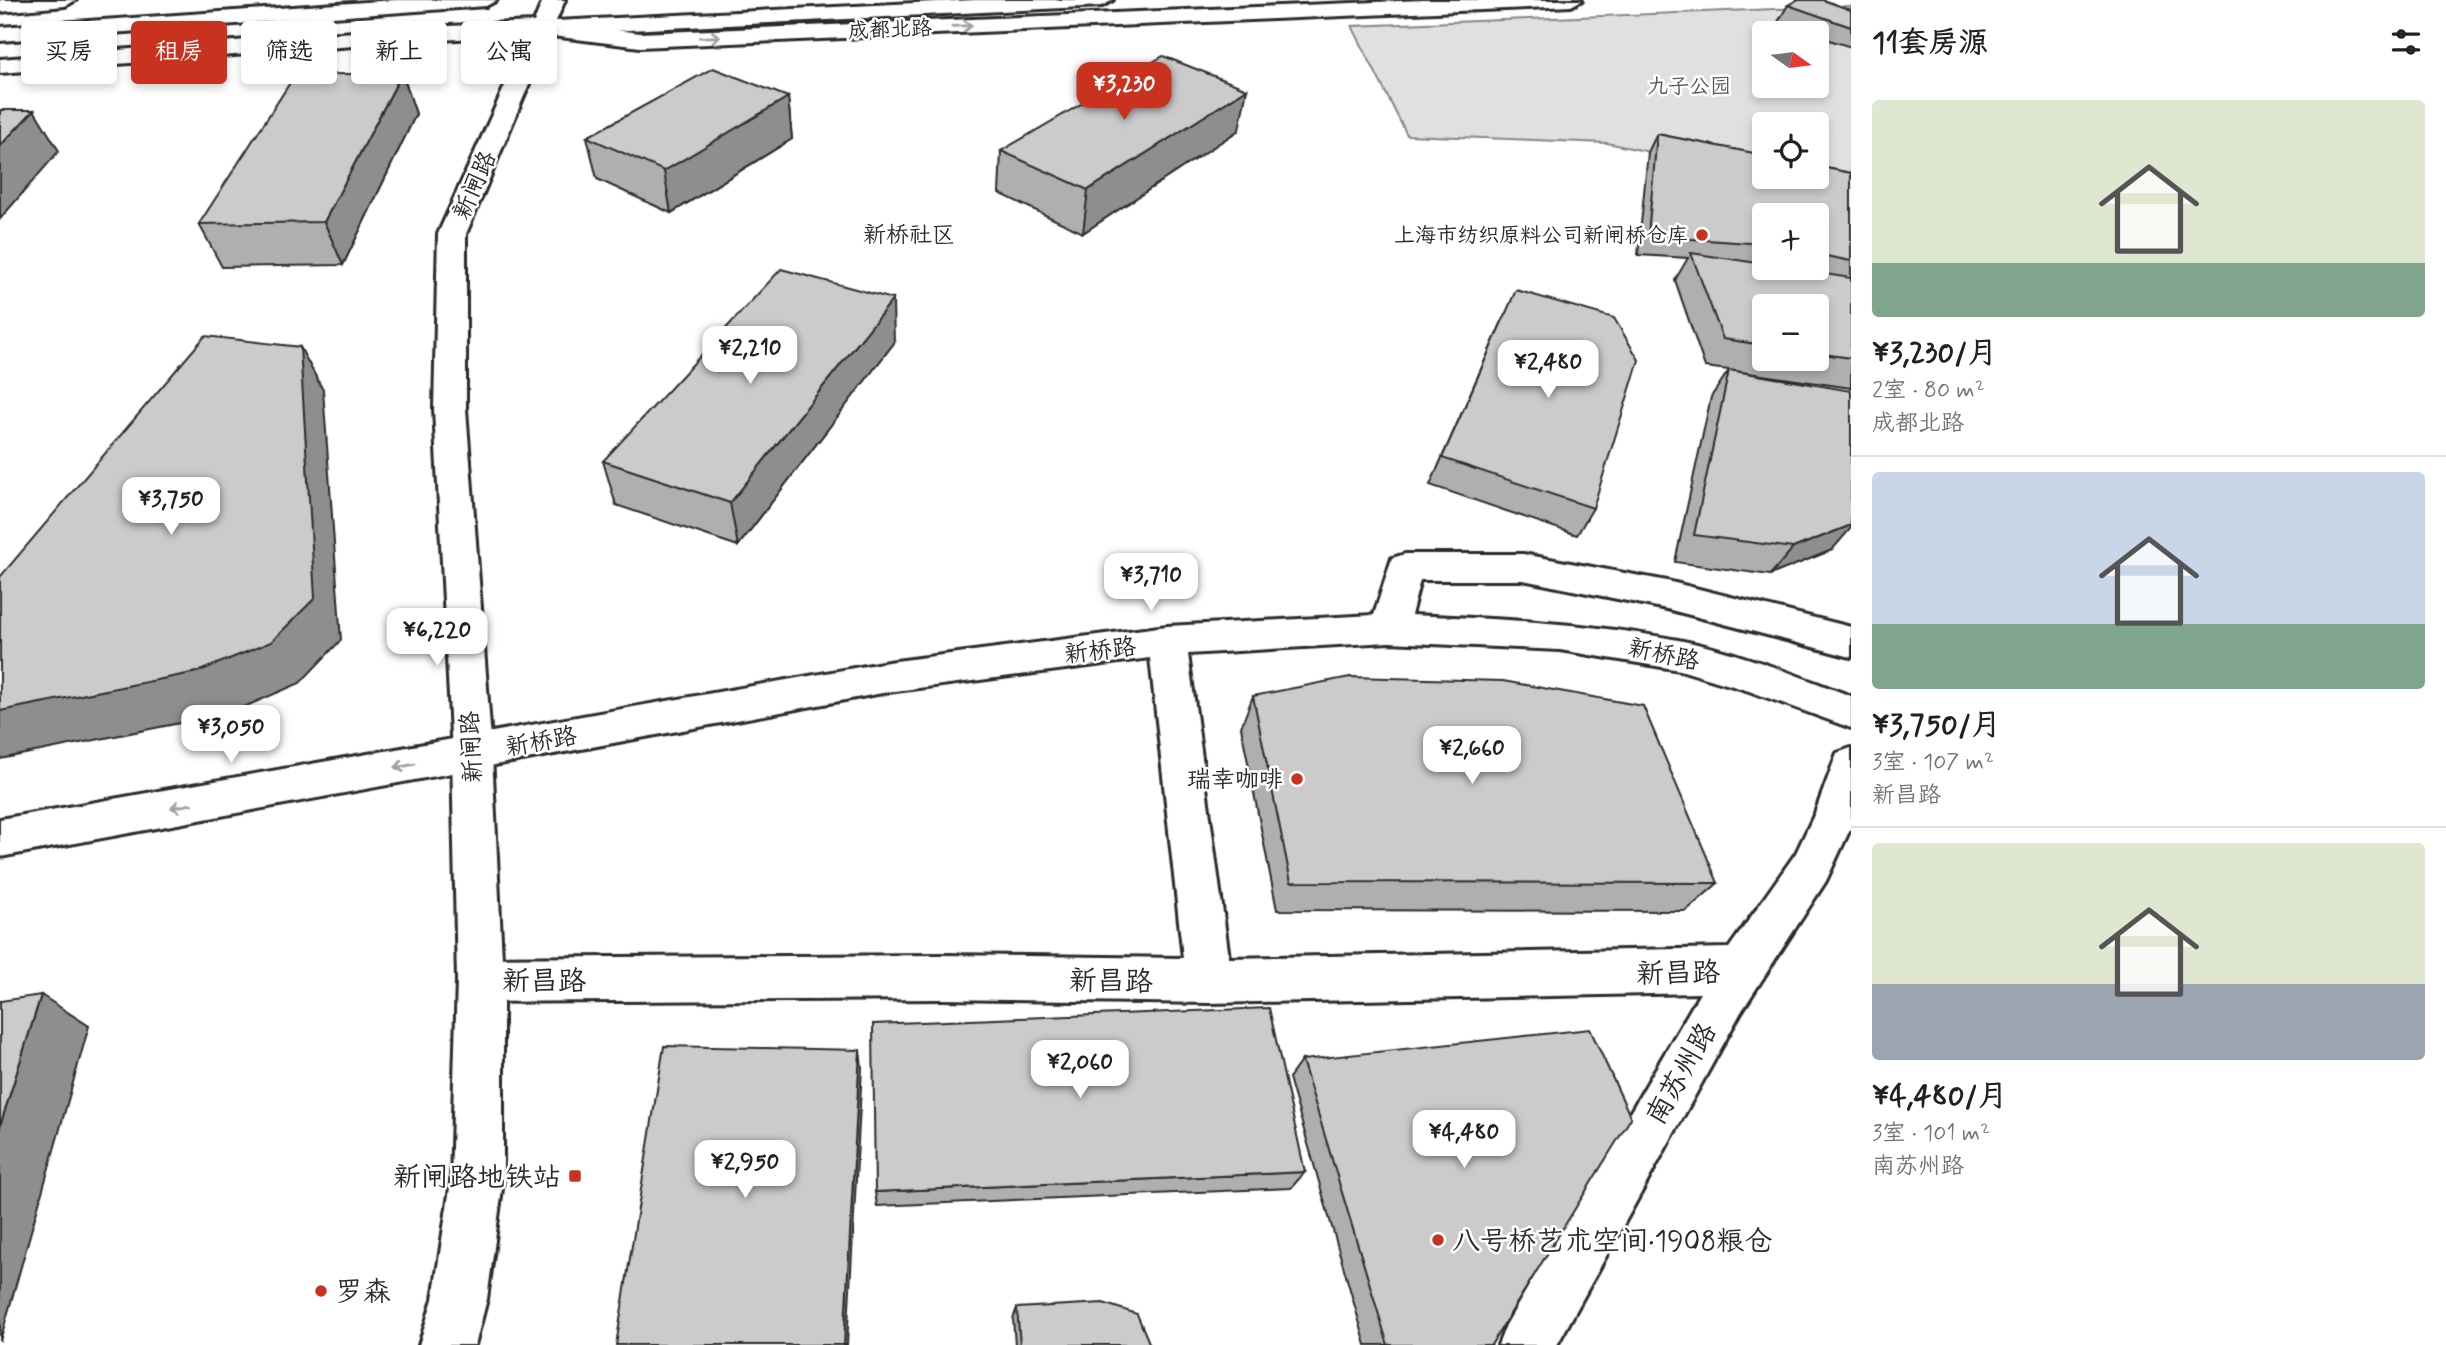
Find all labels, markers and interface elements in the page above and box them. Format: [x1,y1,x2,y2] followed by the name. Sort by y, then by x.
[848,15,932,45] street label: 成都北路
[950,20,973,33] one-way arrow
[21,21,117,84] chip: 买房
[131,21,227,84] chip: 租房
[241,21,337,84] chip: 筛选
[351,21,447,84] chip: 新上
[461,21,557,84] chip: 公寓
[1752,21,1829,98] north arrow
[1752,21,1829,371] map controls
[2387,23,2425,61] icon: filters
[1872,24,1988,63] text: 11套房源
[698,31,721,44] one-way arrow
[1067,62,1181,122] pin: ¥3,230
[1092,70,1156,100] text: ¥3,230
[1647,73,1731,101] park label: 九子公园
[1752,112,1829,189] button: locate
[447,146,504,225] street label: 新闸路
[2086,146,2212,272] icon: home
[1752,203,1829,280] button: +
[863,221,955,251] district label: 新桥社区
[1394,222,1688,250] place label: 上海市纺织原料公司新闸桥仓库
[1694,227,1710,243] marker: 上海市纺织原料公司新闸桥仓库
[1752,294,1829,371] button: −
[693,326,807,386] pin: ¥2,210
[718,334,782,364] text: ¥2,210
[1872,334,1997,373] text: ¥3,230/月
[1491,340,1605,400] pin: ¥2,480
[1514,348,1582,378] text: ¥2,480
[1872,376,1985,406] text: 2室 · 80 m²
[1872,409,1964,439] text: 成都北路
[114,477,228,537] pin: ¥3,750
[138,485,204,515] text: ¥3,750
[2086,518,2212,644] icon: home
[1094,554,1208,613] pin: ¥3,710
[1120,561,1182,591] text: ¥3,710
[380,608,494,668] pin: ¥6,220
[403,616,471,646] text: ¥6,220
[1063,632,1138,671] street label: 新桥路
[1625,633,1702,678] street label: 新桥路
[174,706,288,765] pin: ¥3,050
[1872,706,2001,745] text: ¥3,750/月
[455,710,490,784] street label: 新闸路
[197,713,265,743] text: ¥3,050
[503,721,579,764] street label: 新桥路
[1415,726,1529,786] pin: ¥2,660
[1439,734,1505,764] text: ¥2,660
[1872,748,1994,778] text: 3室 · 107 m²
[394,759,417,773] one-way arrow
[1187,765,1283,796] place label: 瑞幸咖啡
[1289,771,1305,787] marker: 瑞幸咖啡
[1872,781,1941,811] text: 新昌路
[170,800,193,813] one-way arrow
[2086,889,2212,1015] icon: home
[1636,955,1720,994] street label: 新昌路
[1069,963,1153,1002] street label: 新昌路
[502,964,586,1001] street label: 新昌路
[1638,1016,1726,1132] street label: 南苏州路
[1023,1040,1137,1100] pin: ¥2,060
[1047,1048,1113,1078] text: ¥2,060
[1872,1077,2008,1116] text: ¥4,480/月
[1407,1110,1521,1170] pin: ¥4,480
[1429,1118,1499,1148] text: ¥4,480
[1872,1119,1990,1149] text: 3室 · 101 m²
[688,1140,802,1200] pin: ¥2,950
[711,1148,779,1178] text: ¥2,950
[1872,1152,1964,1182] text: 南苏州路
[393,1160,561,1197] place label: 新闸路地铁站
[567,1168,583,1184] marker: 新闸路地铁站
[1452,1224,1772,1261] place label: 八号桥艺术空间·1908粮仓
[1430,1232,1446,1248] marker: 八号桥艺术空间·1908粮仓
[335,1275,391,1312] place label: 罗森
[313,1283,329,1299] marker: 罗森

